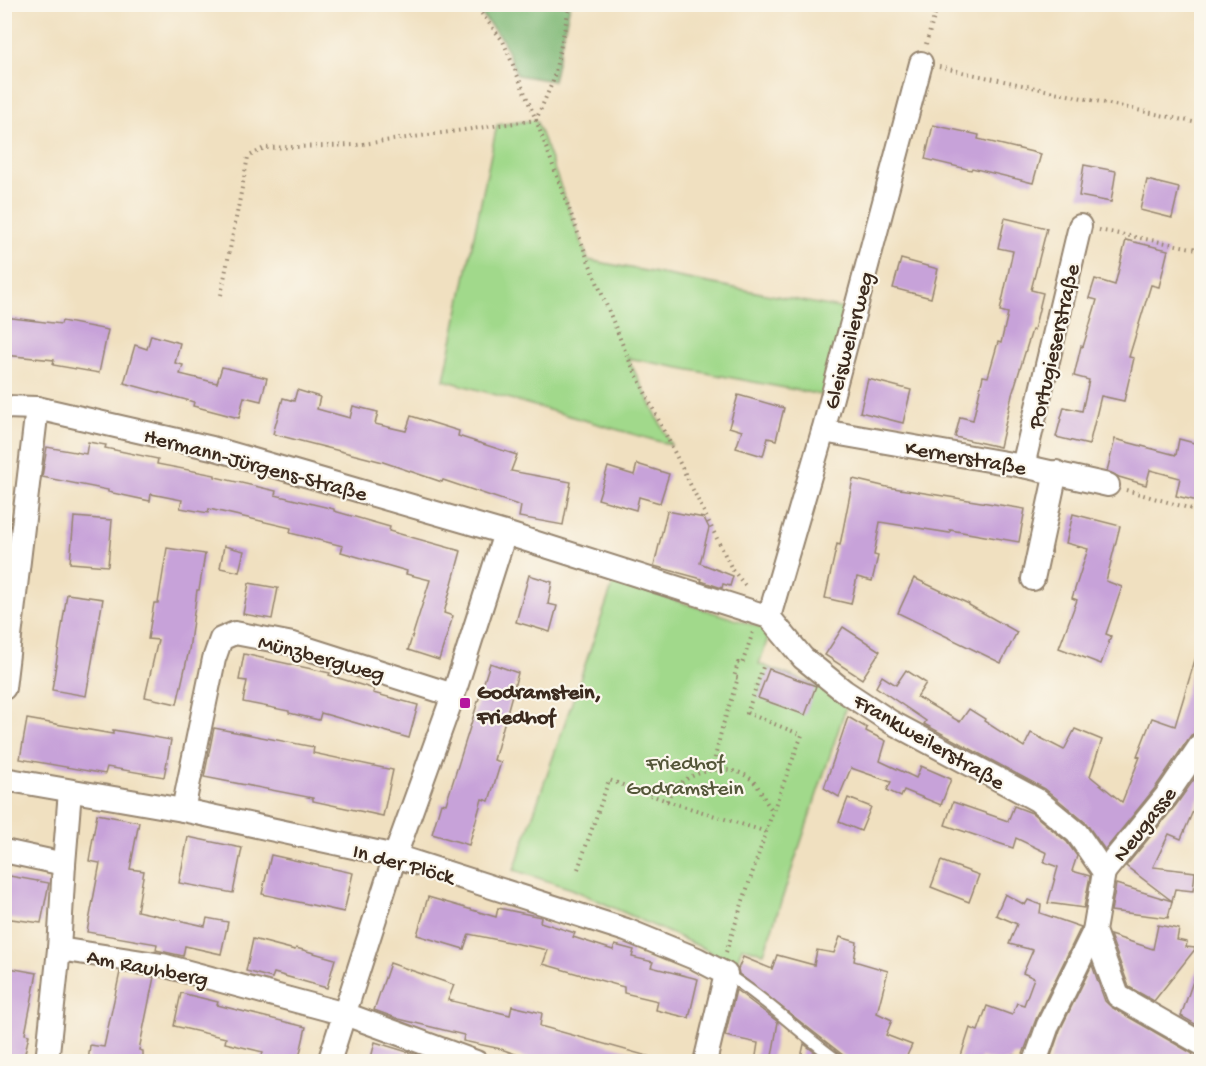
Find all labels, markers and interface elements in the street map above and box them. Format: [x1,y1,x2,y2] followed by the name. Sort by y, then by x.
[1024,261,1088,433] street label: Portugieserstraße
[820,270,882,413] street label: Gleisweilerweg
[140,424,370,509] street label: Hermann-Jürgens-Straße
[903,436,1029,484] street label: Kernerstraße
[255,630,387,689] street label: Münzbergweg
[476,681,601,732] place label: Godramstein, Friedhof
[847,689,1009,798] street label: Frankweilerstraße
[458,696,472,710] marker: Godramstein, Friedhof
[626,752,744,803] park label: Friedhof Godramstein
[1109,782,1184,868] street label: Neugasse
[349,840,459,892] street label: In der Plöck
[84,945,210,994] street label: Am Rauhberg

